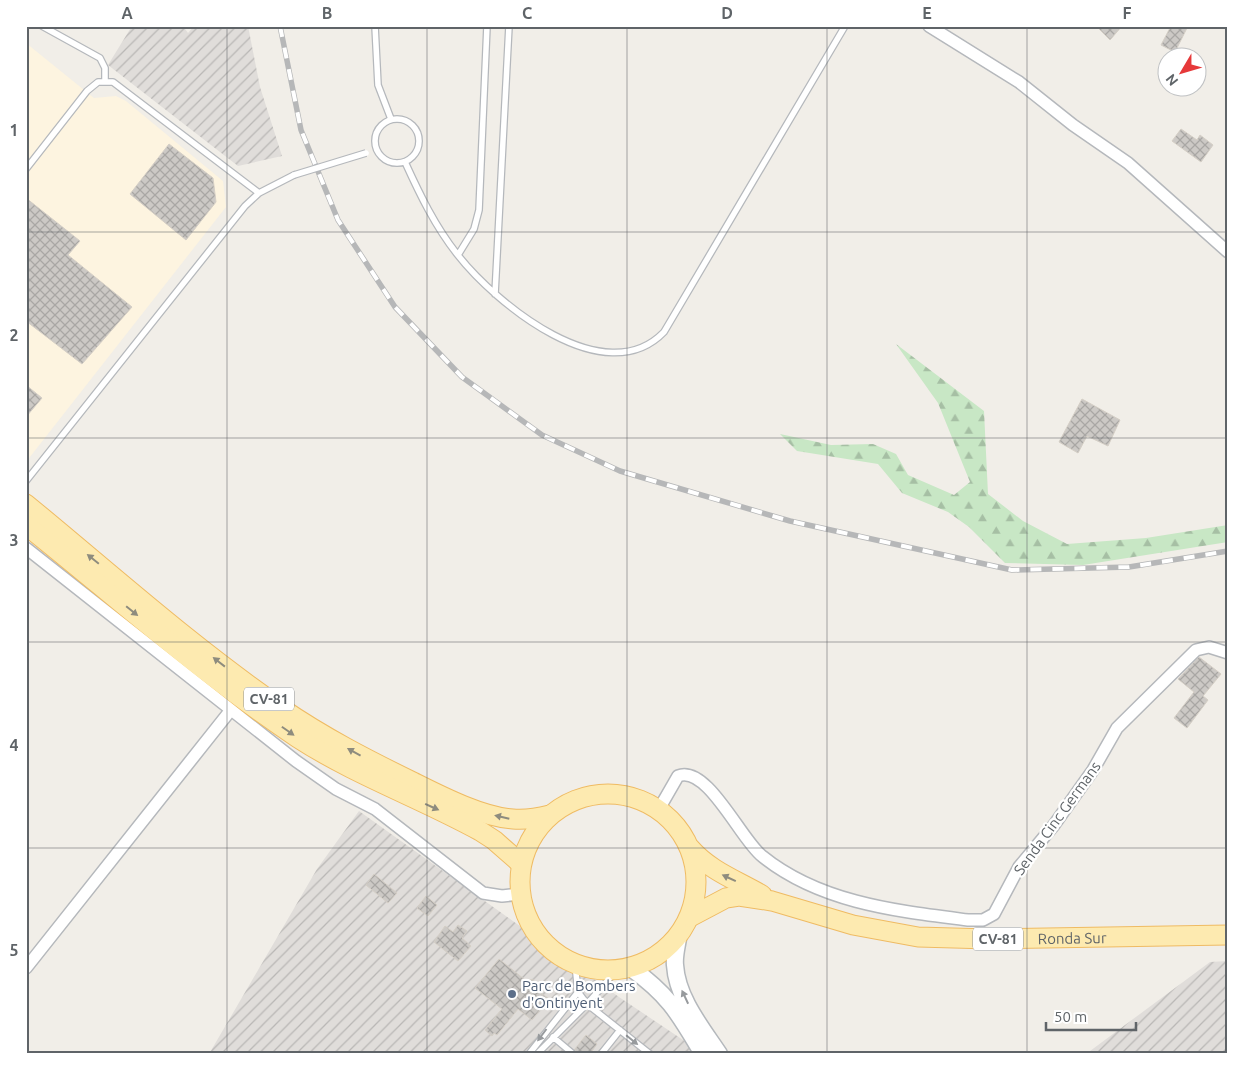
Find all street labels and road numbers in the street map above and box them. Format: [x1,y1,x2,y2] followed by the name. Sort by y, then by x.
[244,688,294,711] road number: CV-81
[1010,758,1104,878] street label: Senda Cinc Germans
[973,928,1023,951] road number: CV-81
[1038,929,1107,947] street label: Ronda Sur

